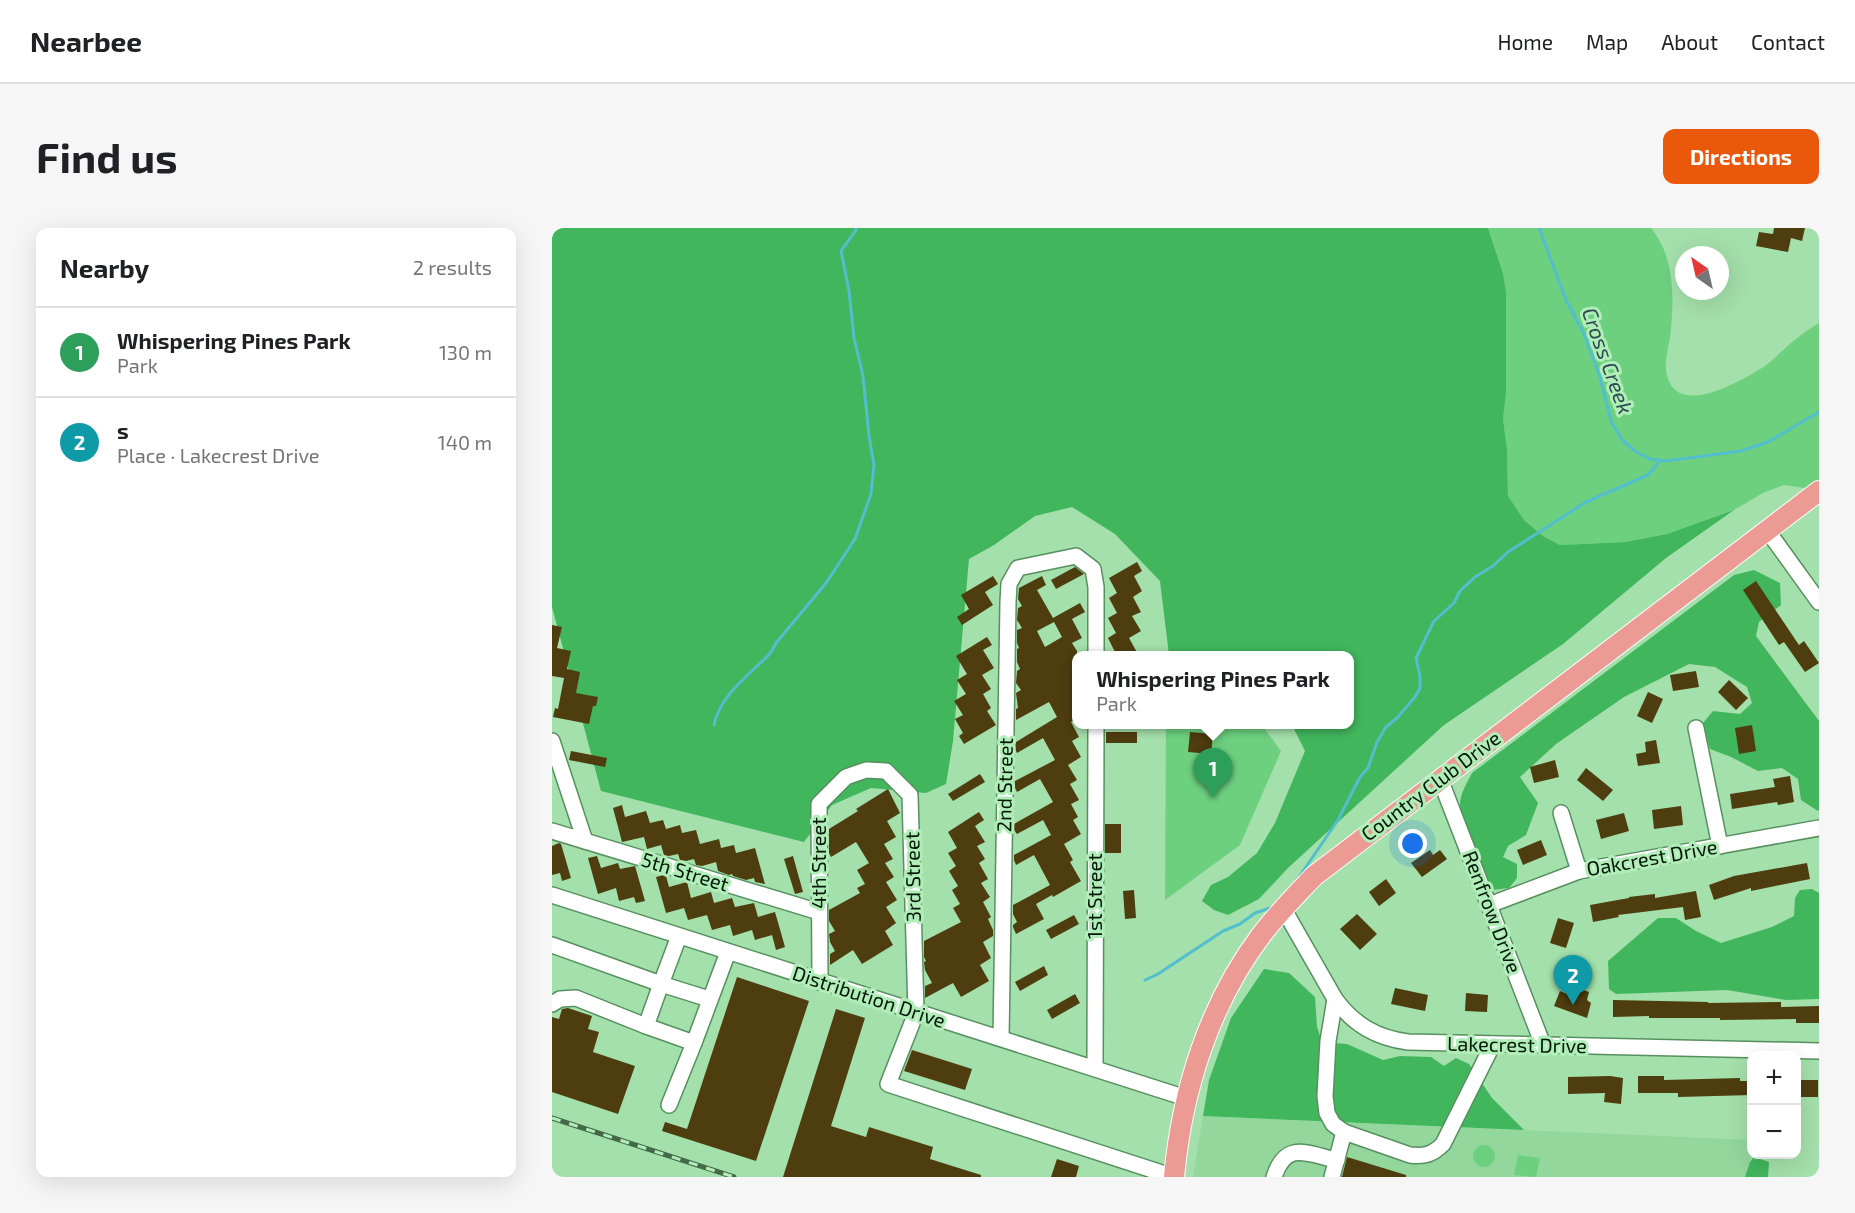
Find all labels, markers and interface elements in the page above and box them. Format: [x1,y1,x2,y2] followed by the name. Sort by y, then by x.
[30,24,142,58] text: Nearbee
[1497,29,1553,54] text: Home
[1586,29,1628,54] text: Map
[1661,29,1718,54] text: About
[1751,29,1825,54] text: Contact
[1663,129,1819,184] button: Directions
[36,131,178,181] text: Find us
[1675,246,1729,300] north arrow
[60,252,149,283] text: Nearby
[413,255,492,279] text: 2 results
[1578,304,1639,417] water label: Cross Creek
[117,327,351,353] text: Whispering Pines Park
[75,340,84,364] text: 1
[439,340,492,364] text: 130 m
[117,353,158,377] text: Park
[117,417,129,443] text: s
[74,430,85,454] text: 2
[438,430,492,454] text: 140 m
[117,443,320,467] text: Place · Lakecrest Drive
[1072,651,1354,729] popup
[1096,665,1330,691] text: Whispering Pines Park
[1096,691,1137,715] text: Park
[1356,725,1505,845] street label: Country Club Drive
[991,737,1017,832] street label: 2nd Street
[1194,748,1232,798] pin: 1
[806,817,830,909] street label: 4th Street
[1398,829,1427,858] your location
[899,831,925,922] street label: 3rd Street
[1585,834,1719,880] street label: Oakcrest Drive
[639,846,732,896] street label: 5th Street
[1459,847,1527,976] street label: Renfrow Drive
[1082,853,1106,939] street label: 1st Street
[1554,956,1592,1005] pin: 2
[790,960,949,1032] street label: Distribution Drive
[1447,1031,1587,1057] street label: Lakecrest Drive
[1747,1051,1801,1159] map controls
[1747,1051,1801,1105] button: +
[1747,1105,1801,1159] button: −

